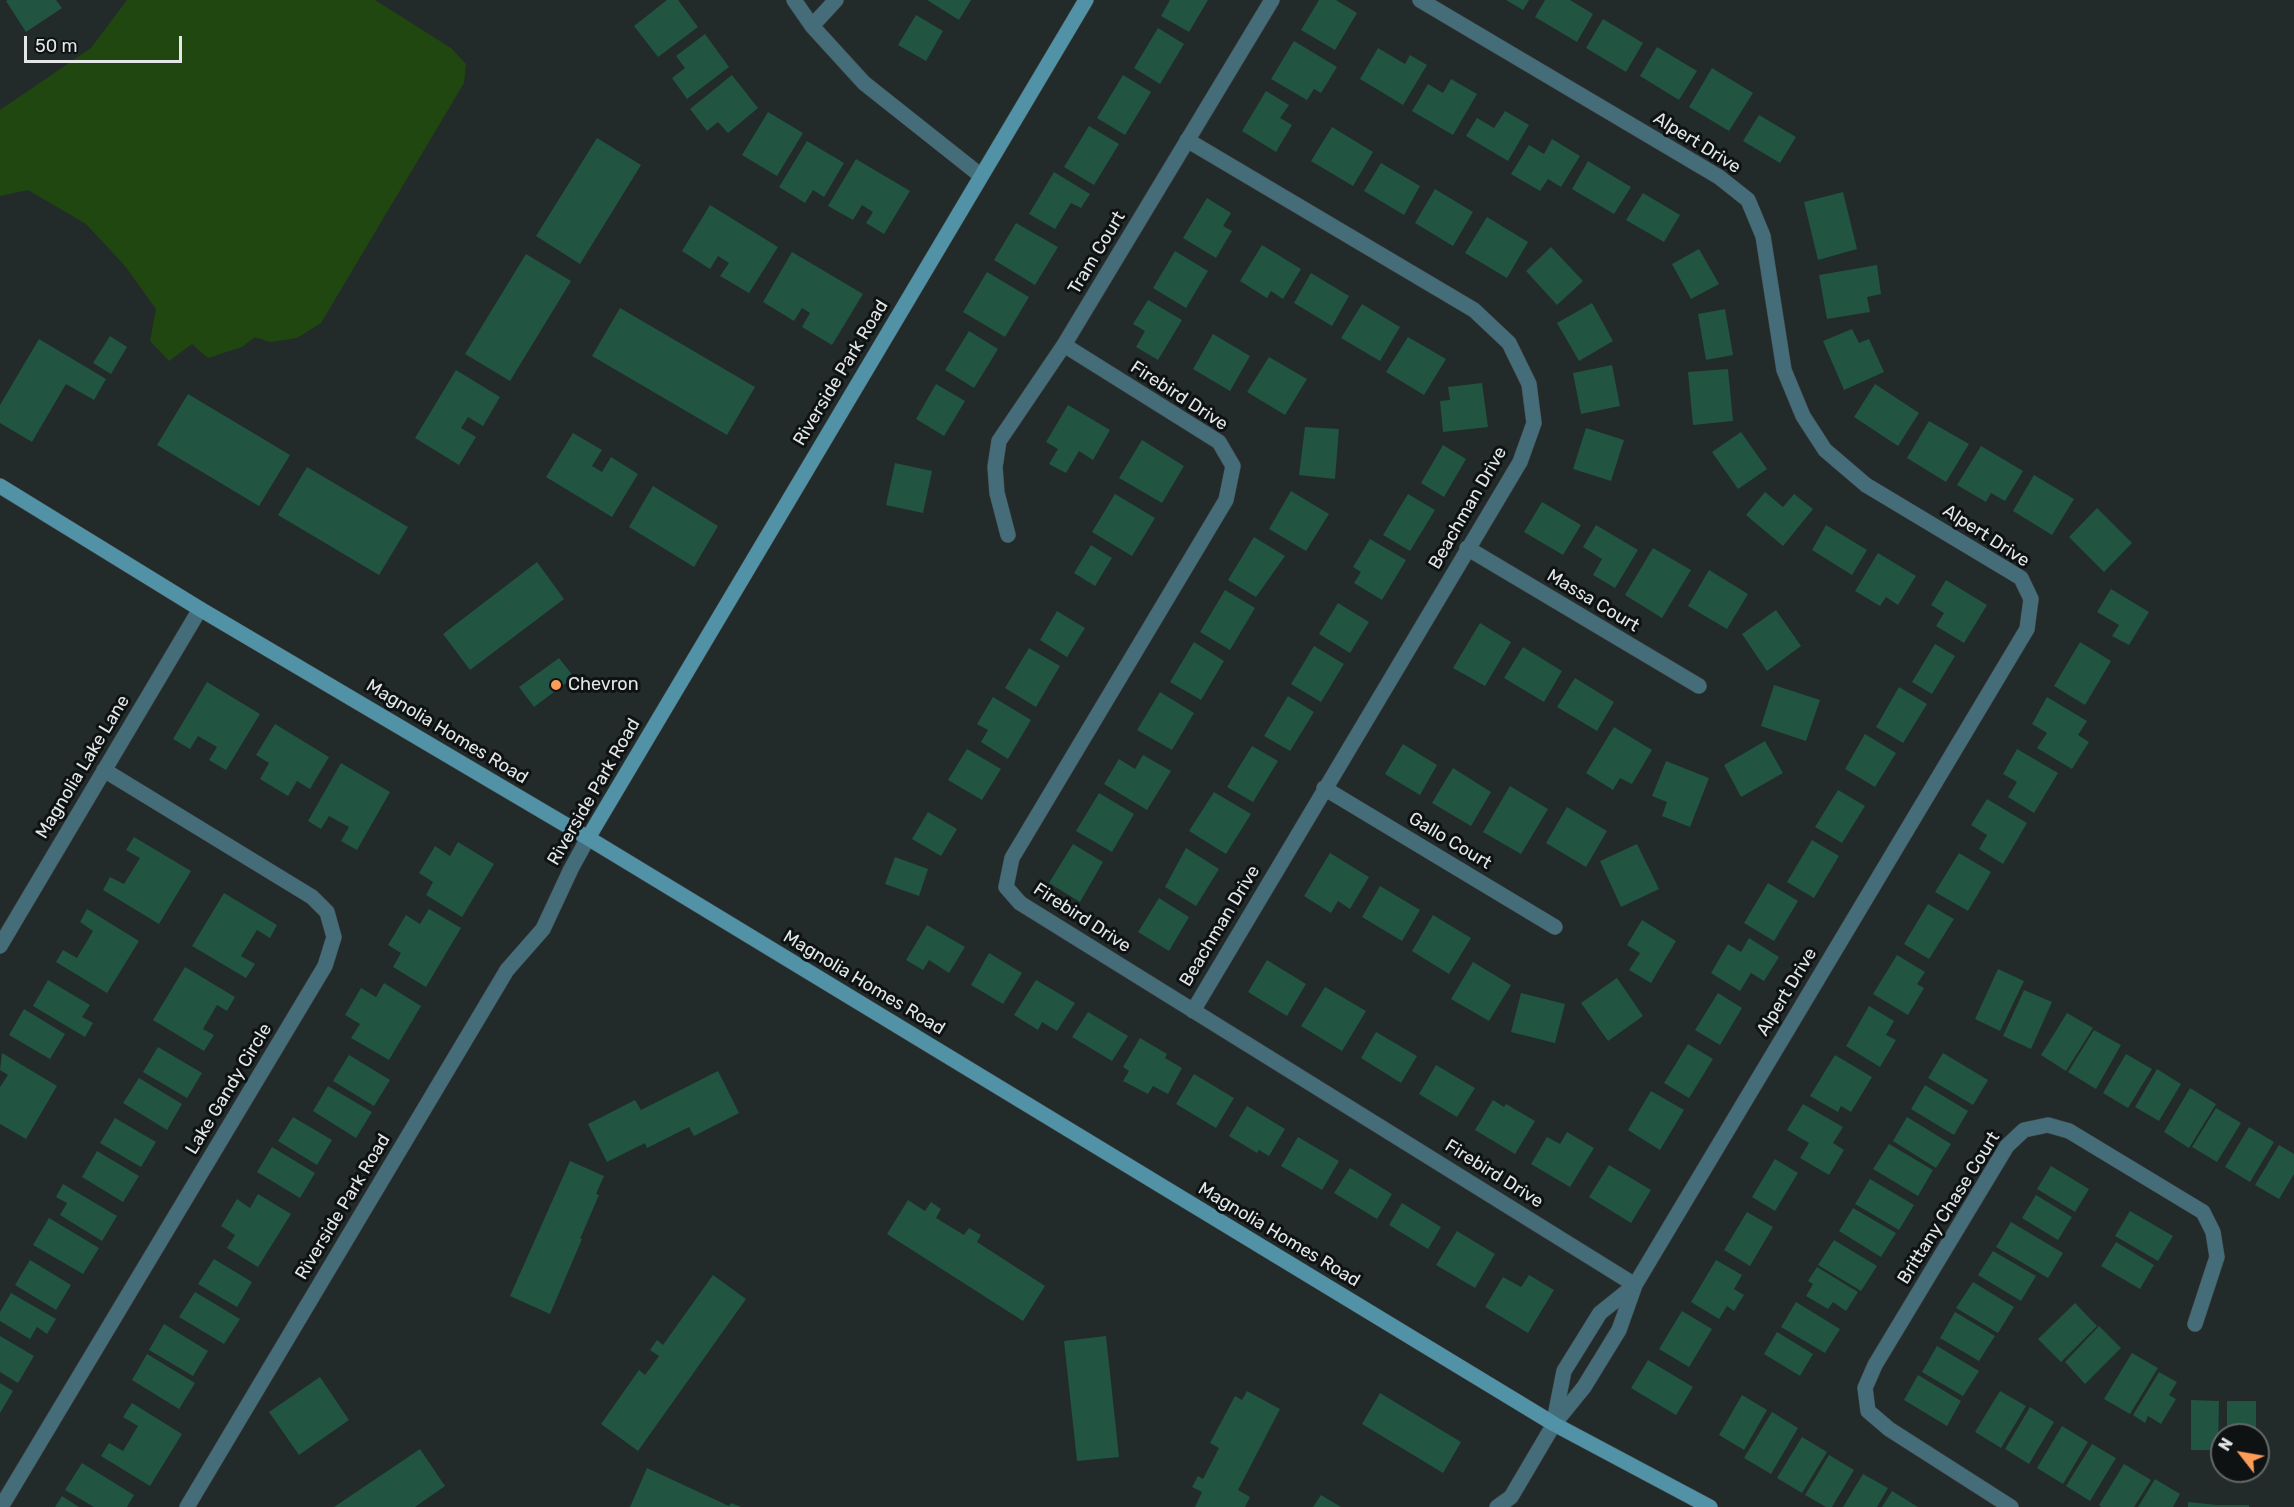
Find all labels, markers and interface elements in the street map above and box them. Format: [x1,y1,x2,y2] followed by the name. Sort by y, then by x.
[27,24,184,62] scale bar
[35,35,78,57] text: 50 m
[1649,108,1745,178] street label: Alpert Drive
[1064,208,1130,298] street label: Tram Court
[789,296,893,450] street label: Riverside Park Road
[1126,357,1232,435] street label: Firebird Drive
[1424,443,1512,573] street label: Beachman Drive
[1939,500,2033,572] street label: Alpert Drive
[1543,565,1643,637] street label: Massa Court
[568,674,639,696] place label: Chevron
[362,675,532,789] street label: Magnolia Homes Road
[549,678,563,692] marker: Chevron
[32,691,134,843] street label: Magnolia Lake Lane
[543,715,645,869] street label: Riverside Park Road
[1405,808,1495,874] street label: Gallo Court
[1175,862,1265,990] street label: Beachman Drive
[1029,879,1135,957] street label: Firebird Drive
[779,926,949,1040] street label: Magnolia Homes Road
[1752,944,1822,1040] street label: Alpert Drive
[181,1020,277,1158] street label: Lake Gandy Circle
[1893,1128,2005,1288] street label: Brittany Chase Court
[291,1130,395,1284] street label: Riverside Park Road
[1441,1135,1547,1213] street label: Firebird Drive
[1194,1178,1364,1292] street label: Magnolia Homes Road
[2210,1423,2270,1483] north arrow
[2215,1435,2237,1454] text: N

